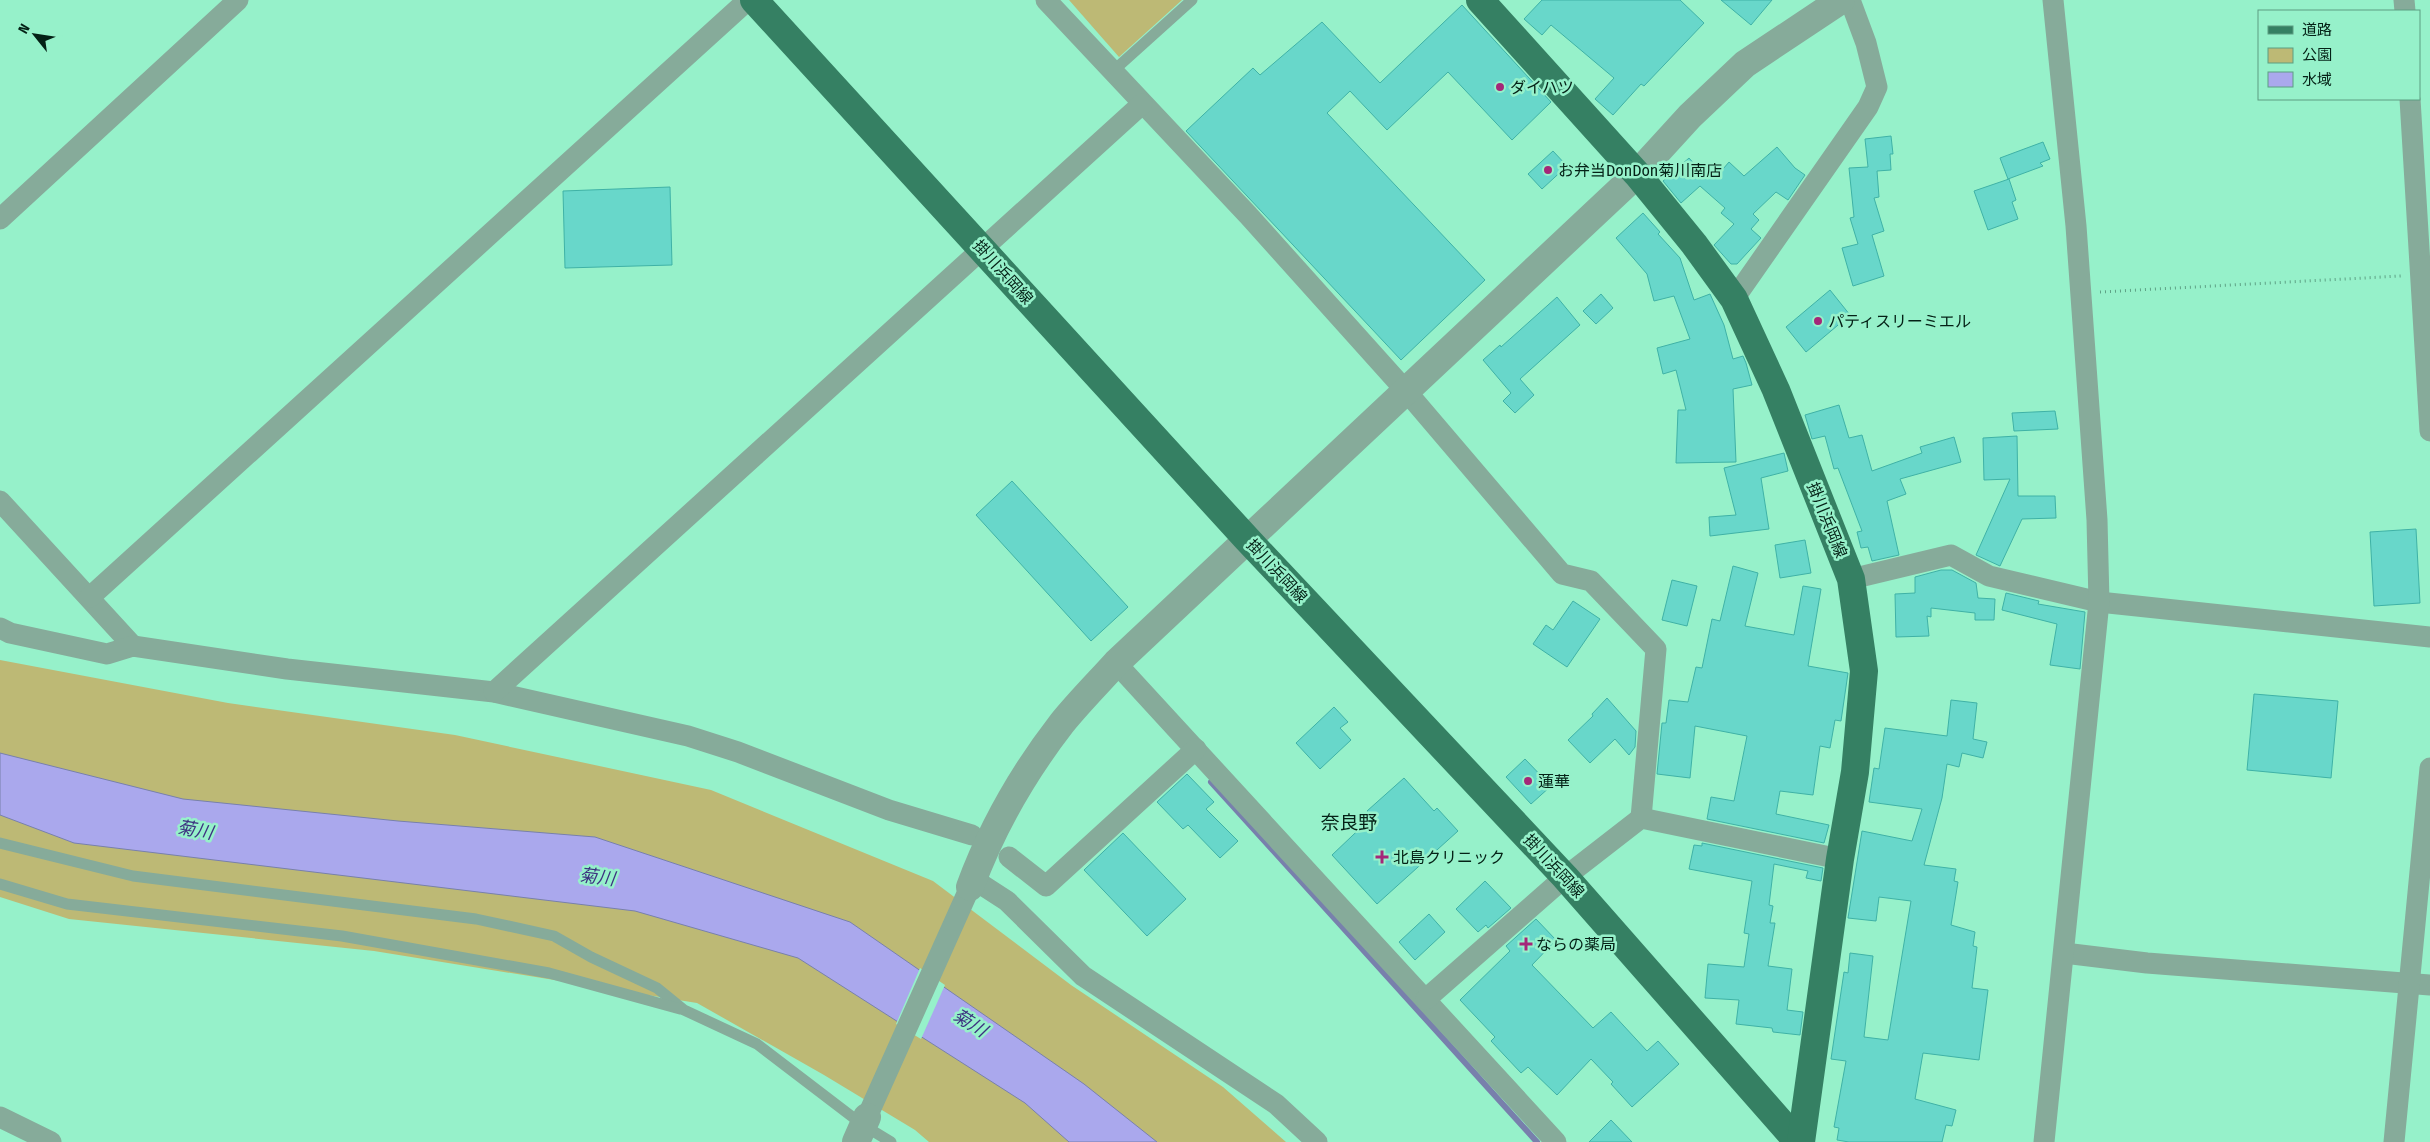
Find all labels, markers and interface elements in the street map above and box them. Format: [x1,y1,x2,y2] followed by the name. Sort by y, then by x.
[10,10,60,60] north arrow
[2258,10,2420,100] legend
[15,21,34,37] text: N
[2302,21,2332,39] text: 道路
[2302,46,2332,64] text: 公園
[2302,71,2332,89] text: 水域
[1510,78,1574,97] place label: ダイハツ
[1494,81,1506,93] marker: ダイハツ
[1558,161,1722,180] place label: お弁当DonDon菊川南店
[1542,164,1554,176] marker: お弁当DonDon菊川南店
[969,236,1037,308] street label: 掛川浜岡線
[1828,312,1971,331] place label: パティスリーミエル
[1812,315,1824,327] marker: パティスリーミエル
[1803,479,1851,561] street label: 掛川浜岡線
[1243,535,1311,607] street label: 掛川浜岡線
[1538,772,1570,791] place label: 蓮華
[1522,775,1534,787] marker: 蓮華
[1320,811,1378,834] district label: 奈良野
[175,816,217,844] water label: 菊川
[1520,830,1588,902] street label: 掛川浜岡線
[1393,848,1505,867] place label: 北島クリニック
[1375,850,1389,864] marker: 北島クリニック
[578,864,618,890] water label: 菊川
[1536,935,1616,954] place label: ならの薬局
[1520,938,1532,950] marker: ならの薬局
[949,1004,993,1043] water label: 菊川

